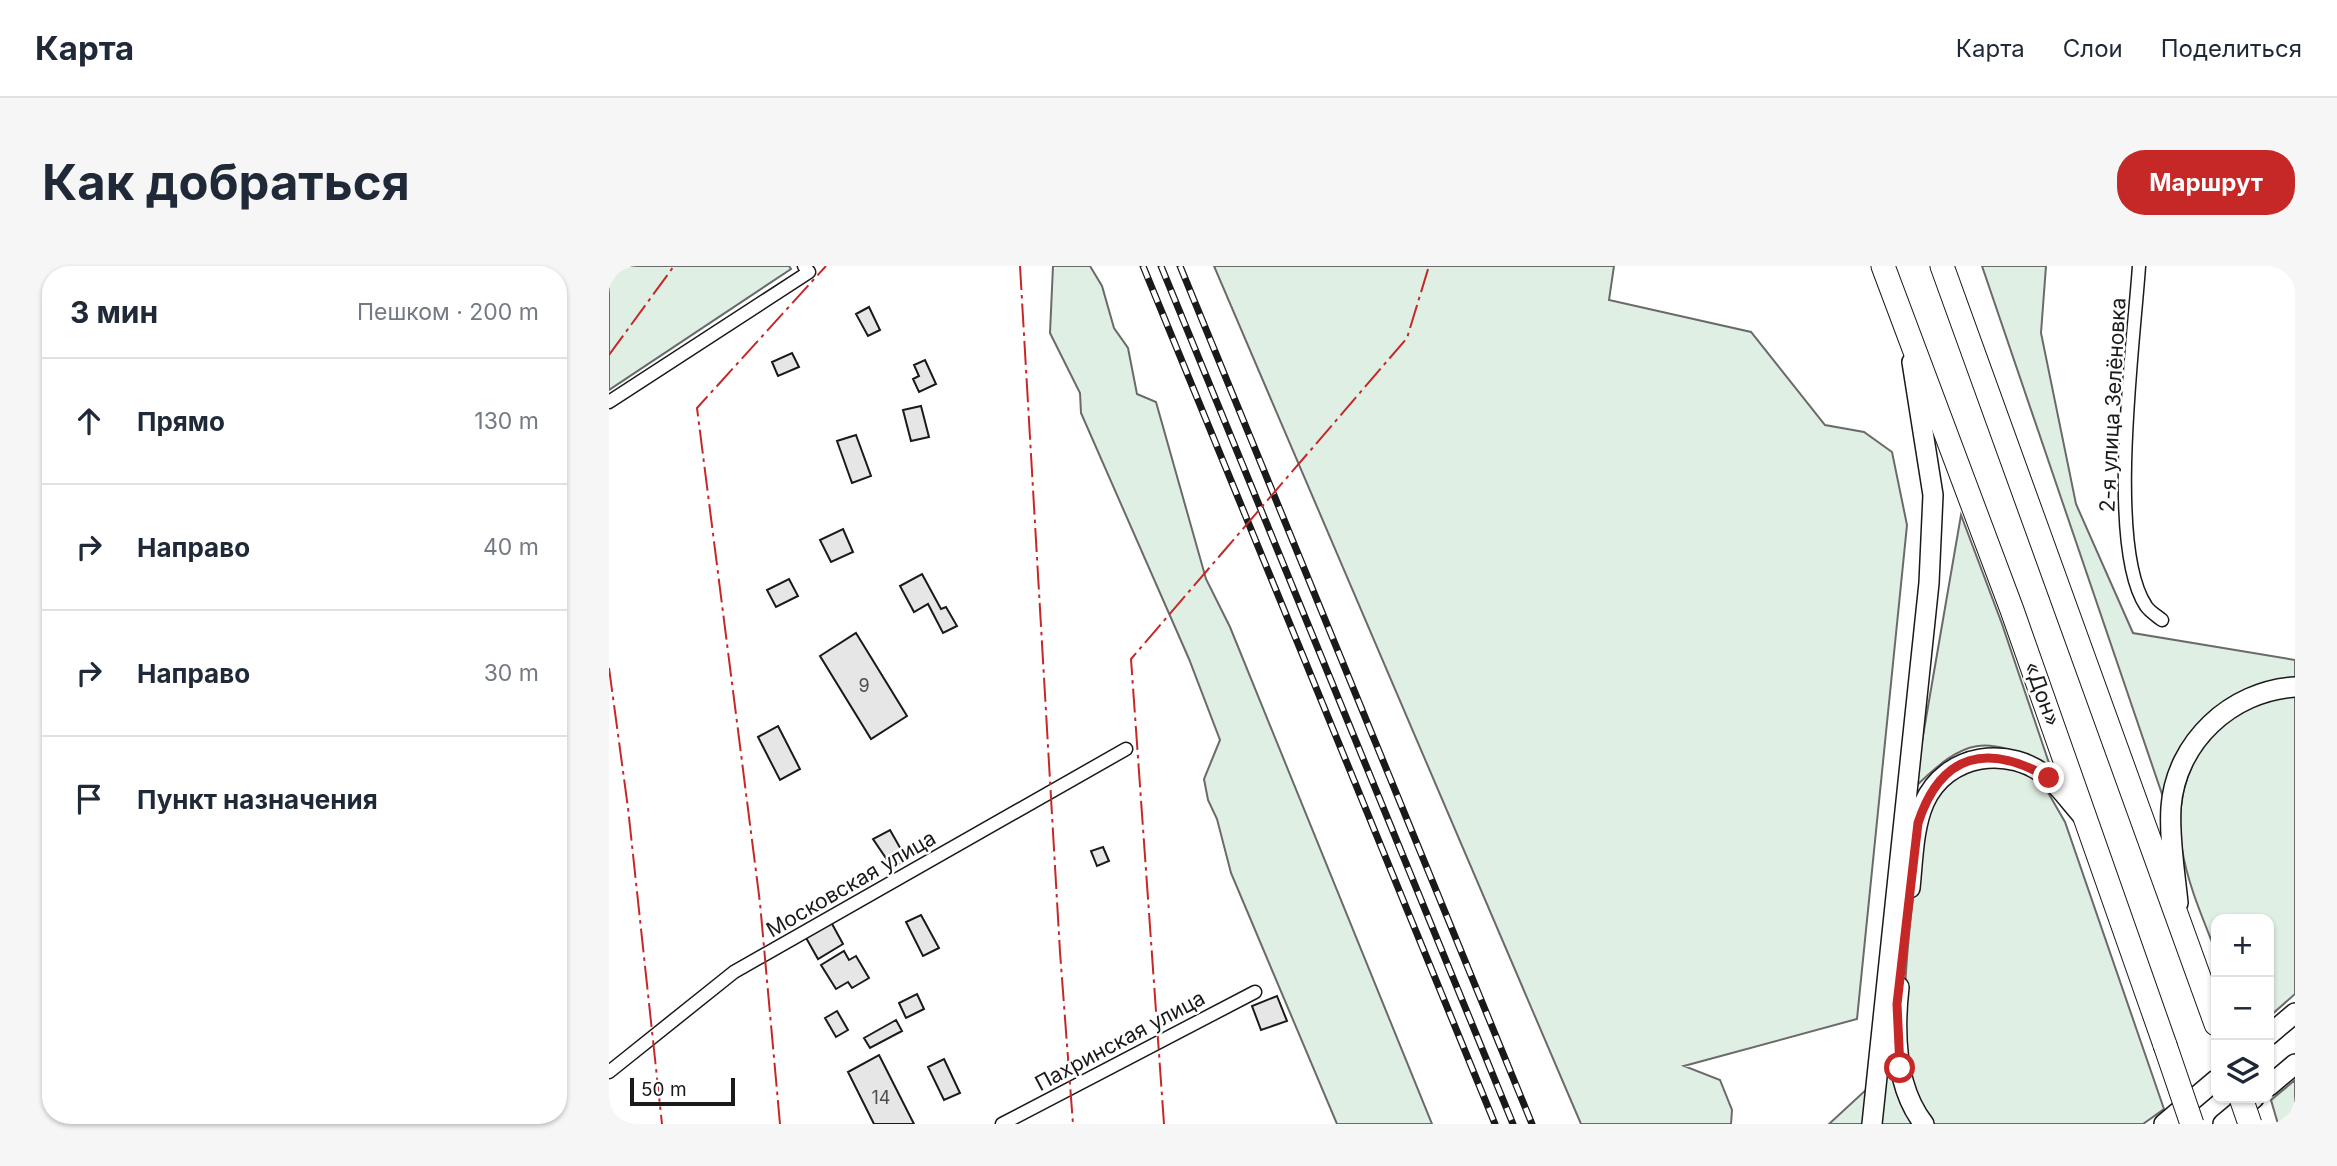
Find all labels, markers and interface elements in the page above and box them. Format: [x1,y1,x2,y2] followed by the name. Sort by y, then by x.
[35,28,134,68] text: Карта
[1956,34,2025,63] text: Карта
[2063,34,2123,63] text: Слои
[2161,34,2302,63] text: Поделиться
[2117,150,2295,215] button: Маршрут
[42,153,410,212] text: Как добраться
[70,294,158,330] text: 3 мин
[2094,297,2131,513] street label: 2-я улица Зелёновка
[357,298,539,326] text: Пешком · 200 m
[70,402,108,440] icon: ahead
[137,406,225,437] text: Прямо
[474,407,539,435] text: 130 m
[70,528,108,566] icon: right
[137,532,250,563] text: Направо
[483,533,539,561] text: 40 m
[70,654,108,692] icon: right
[137,658,250,689] text: Направо
[2019,658,2066,729] street label: «Дон»
[484,659,539,687] text: 30 m
[858,675,870,696] house number: 9
[2033,762,2064,793] route end
[70,780,108,818] icon: arrive
[137,784,378,815] text: Пункт назначения
[762,825,940,942] street label: Московская улица
[2211,914,2274,1103] map controls
[2211,914,2274,977] button: +
[2211,977,2274,1040] button: −
[1030,985,1209,1096] street label: Пахринская улица
[2211,1040,2274,1103] button: layers
[1884,1052,1915,1083] route start
[630,1075,735,1107] scale bar
[641,1078,687,1101] text: 50 m
[872,1087,890,1108] house number: 14

